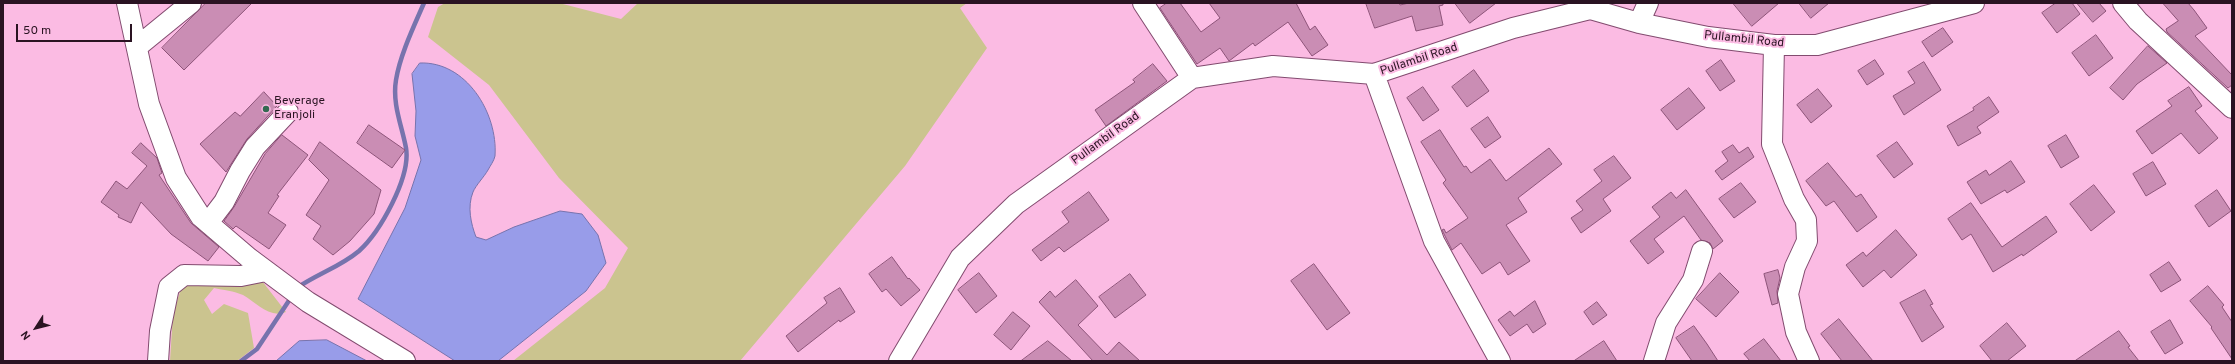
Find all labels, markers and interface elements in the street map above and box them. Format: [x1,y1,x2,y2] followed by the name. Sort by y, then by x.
[18,16,134,42] scale bar
[23,23,51,39] text: 50 m
[1703,29,1785,51] street label: Pullambil Road
[1378,41,1460,79] street label: Pullambil Road
[274,95,325,123] place label: Beverage Eranjoli
[261,104,271,114] marker: Beverage Eranjoli
[1069,109,1143,169] street label: Pullambil Road
[16,308,56,348] north arrow
[18,328,34,342] text: N

